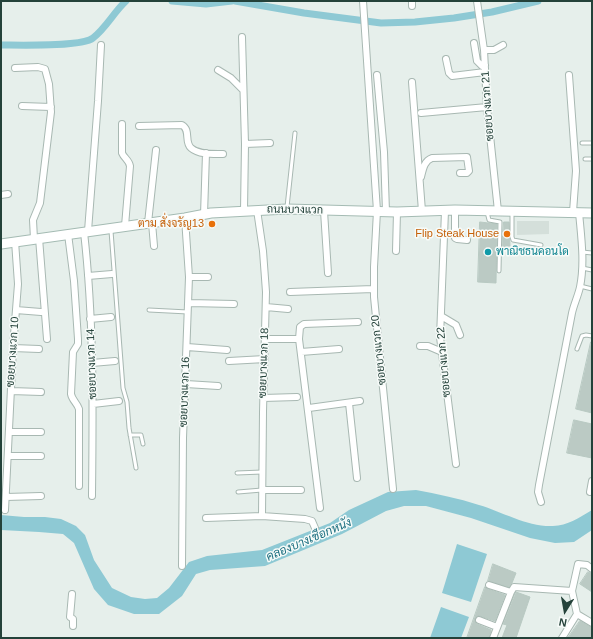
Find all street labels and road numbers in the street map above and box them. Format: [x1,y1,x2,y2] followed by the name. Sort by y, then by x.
[479,70,497,142] street label: ซอยบางแวก 21
[267,203,323,217] street label: ถนนบางแวก
[369,314,389,386] street label: ซอยบางแวก 20
[4,316,22,388] street label: ซอยบางแวก 10
[434,326,454,398] street label: ซอยบางแวก 22
[256,328,272,398] street label: ซอยบางแวก 18
[84,329,100,399] street label: ซอยบางแวก 14
[177,357,193,427] street label: ซอยบางแวก 16

